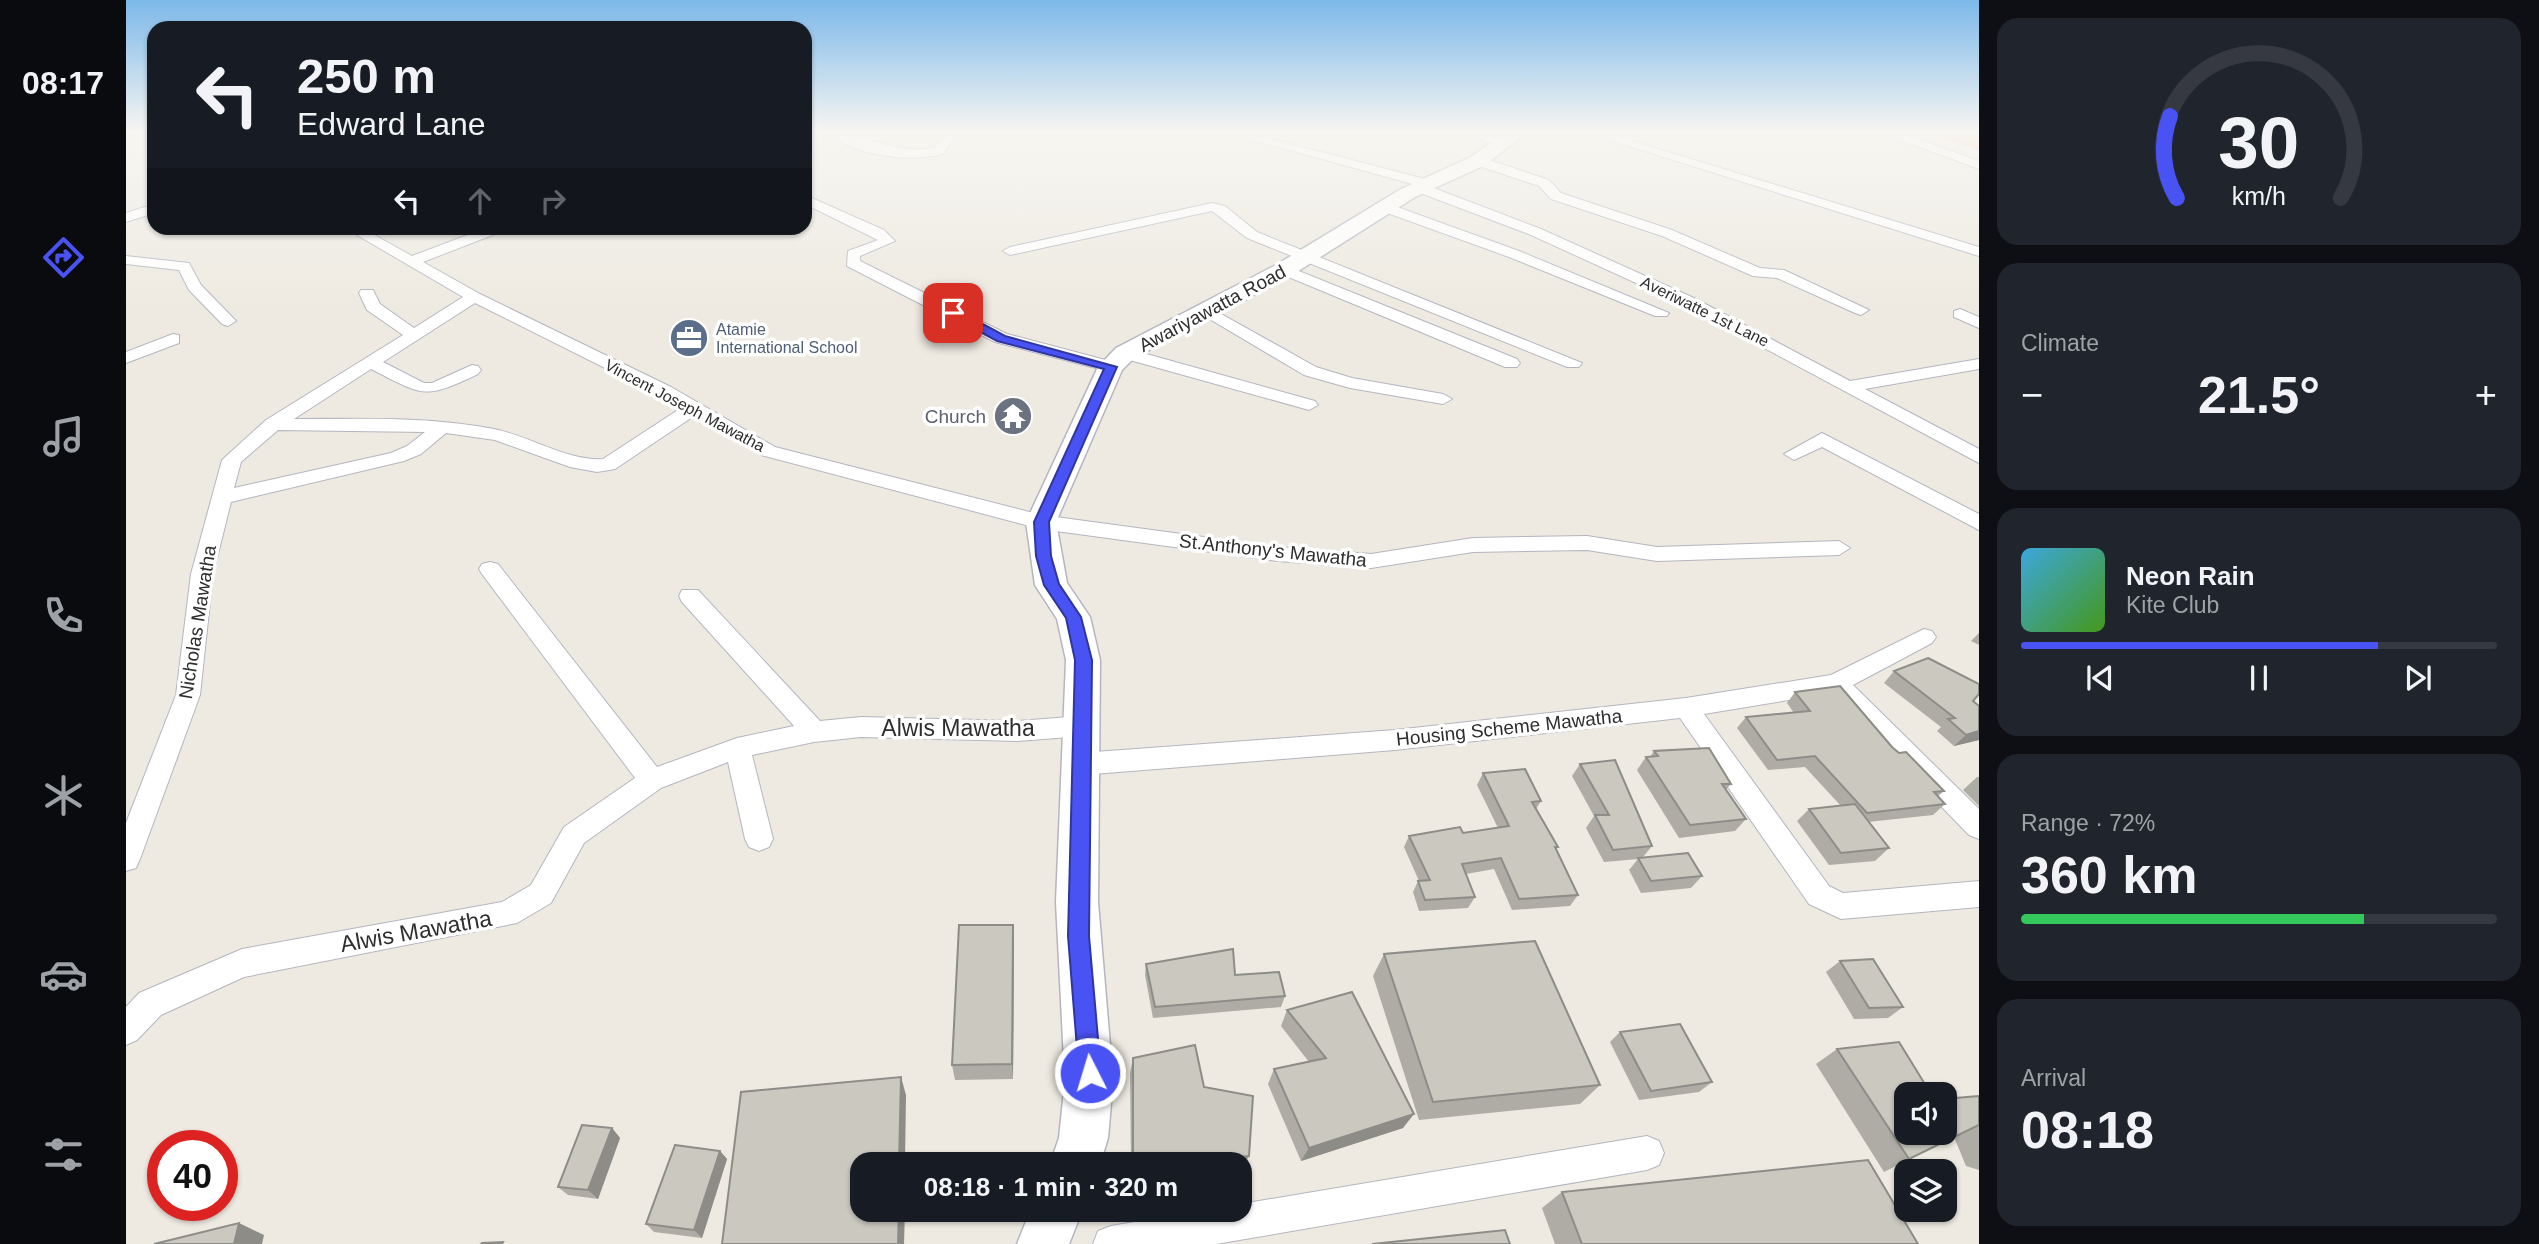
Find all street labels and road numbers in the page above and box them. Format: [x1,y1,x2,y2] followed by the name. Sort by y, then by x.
[1135,261,1289,356] street label: Awariyawatta Road
[1638,273,1772,350] street label: Averiwatte 1st Lane
[602,356,768,455] street label: Vincent Joseph Mawatha
[1178,530,1368,571] street label: St.Anthony's Mawatha
[175,543,220,700] street label: Nicholas Mawatha
[1395,705,1623,750] street label: Housing Scheme Mawatha
[881,715,1035,741] street label: Alwis Mawatha
[338,905,494,957] street label: Alwis Mawatha

